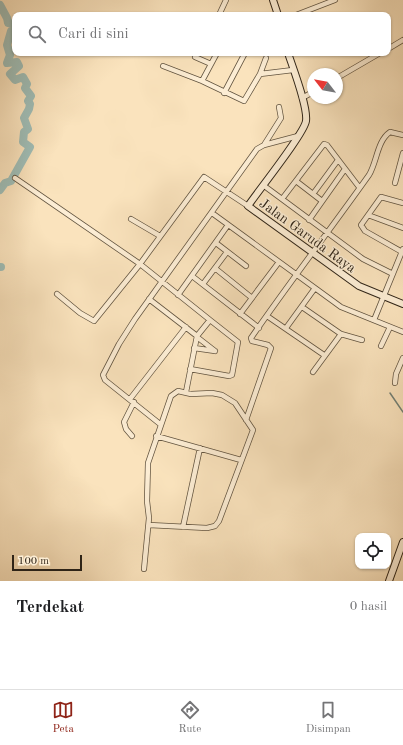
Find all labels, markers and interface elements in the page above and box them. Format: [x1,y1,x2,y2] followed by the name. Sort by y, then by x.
[12,12,391,56] search box
[26,23,48,45] icon: search
[58,27,129,42] text: Cari di sini
[307,68,343,104] north arrow
[257,196,358,275] street label: Jalan Garuda Raya
[355,533,391,569] map controls
[355,533,391,569] button: locate
[12,553,82,572] scale bar
[18,556,49,567] text: 100 m
[16,599,84,616] text: Terdekat
[350,600,387,613] text: 0 hasil
[52,699,74,737] tab: Peta
[179,699,201,737] tab: Rute
[306,699,351,737] tab: Disimpan

